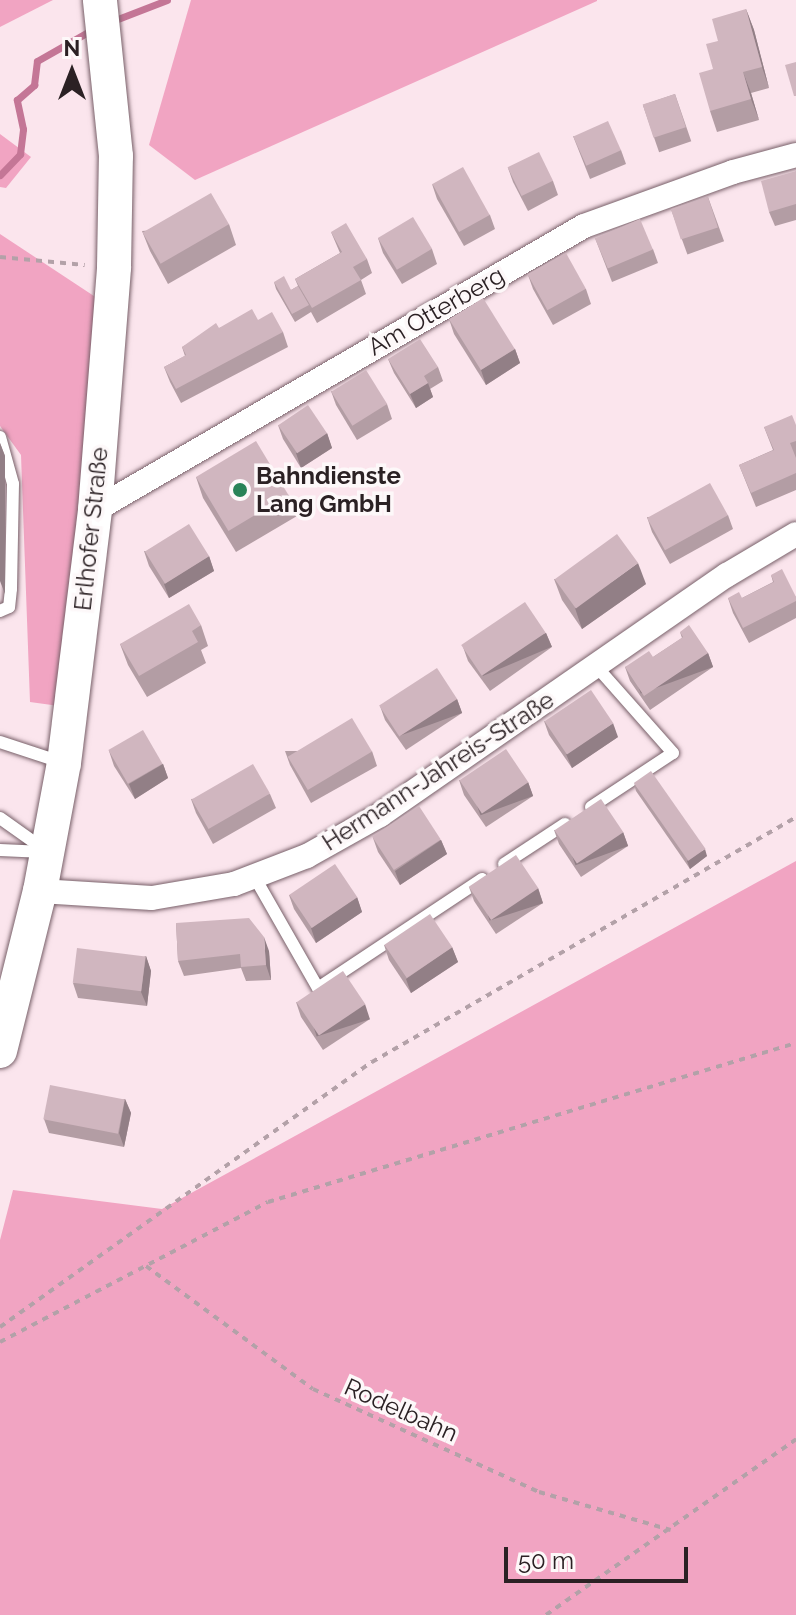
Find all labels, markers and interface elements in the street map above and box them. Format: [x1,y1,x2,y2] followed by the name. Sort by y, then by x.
[32,32,112,112] north arrow
[64,35,80,61] text: N
[363,260,509,362] street label: Am Otterberg
[68,446,114,612] street label: Erlhofer Straße
[256,462,401,518] place label: Bahndienste Lang GmbH
[231,481,249,499] marker: Bahndienste Lang GmbH
[317,685,559,857] street label: Hermann-Jahreis-Straße
[340,1372,462,1448] street label: Rodelbahn
[508,1531,692,1581] scale bar
[518,1546,574,1575] text: 50 m

